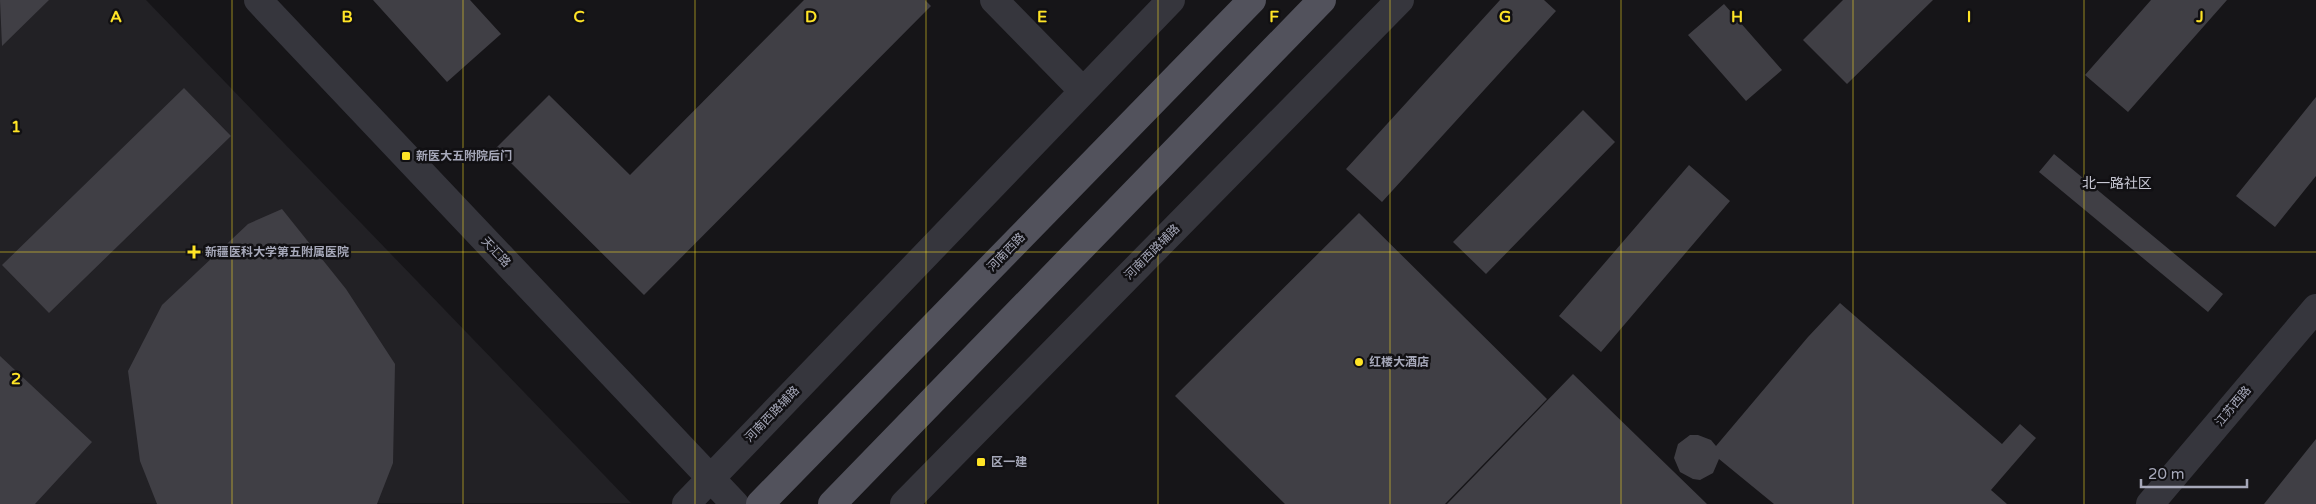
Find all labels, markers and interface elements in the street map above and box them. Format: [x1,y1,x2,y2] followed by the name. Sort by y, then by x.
[110,7,122,27] text: A
[341,7,353,27] text: B
[573,7,585,27] text: C
[805,7,817,27] text: D
[1037,7,1047,27] text: E
[1269,7,1279,27] text: F
[1499,7,1511,27] text: G
[1731,7,1743,27] text: H
[1967,7,1971,27] text: I
[2195,7,2204,27] text: J
[11,117,21,137] text: 1
[416,149,512,163] place label: 新医大五附院后门
[400,150,412,162] marker: 新医大五附院后门
[2082,175,2152,192] district label: 北一路社区
[1122,222,1182,282] street label: 河南西路辅路
[984,230,1028,274] street label: 河南西路
[479,234,513,270] street label: 天汇路
[187,245,201,259] marker: 新疆医科大学第五附属医院
[205,245,349,259] place label: 新疆医科大学第五附属医院
[1369,355,1429,369] place label: 红楼大酒店
[1353,356,1365,368] marker: 红楼大酒店
[11,369,21,389] text: 2
[742,383,802,445] street label: 河南西路辅路
[2212,383,2254,429] street label: 江苏西路
[991,455,1027,469] place label: 区一建
[975,456,987,468] marker: 区一建
[2141,456,2247,488] scale bar
[2148,465,2185,483] text: 20 m

